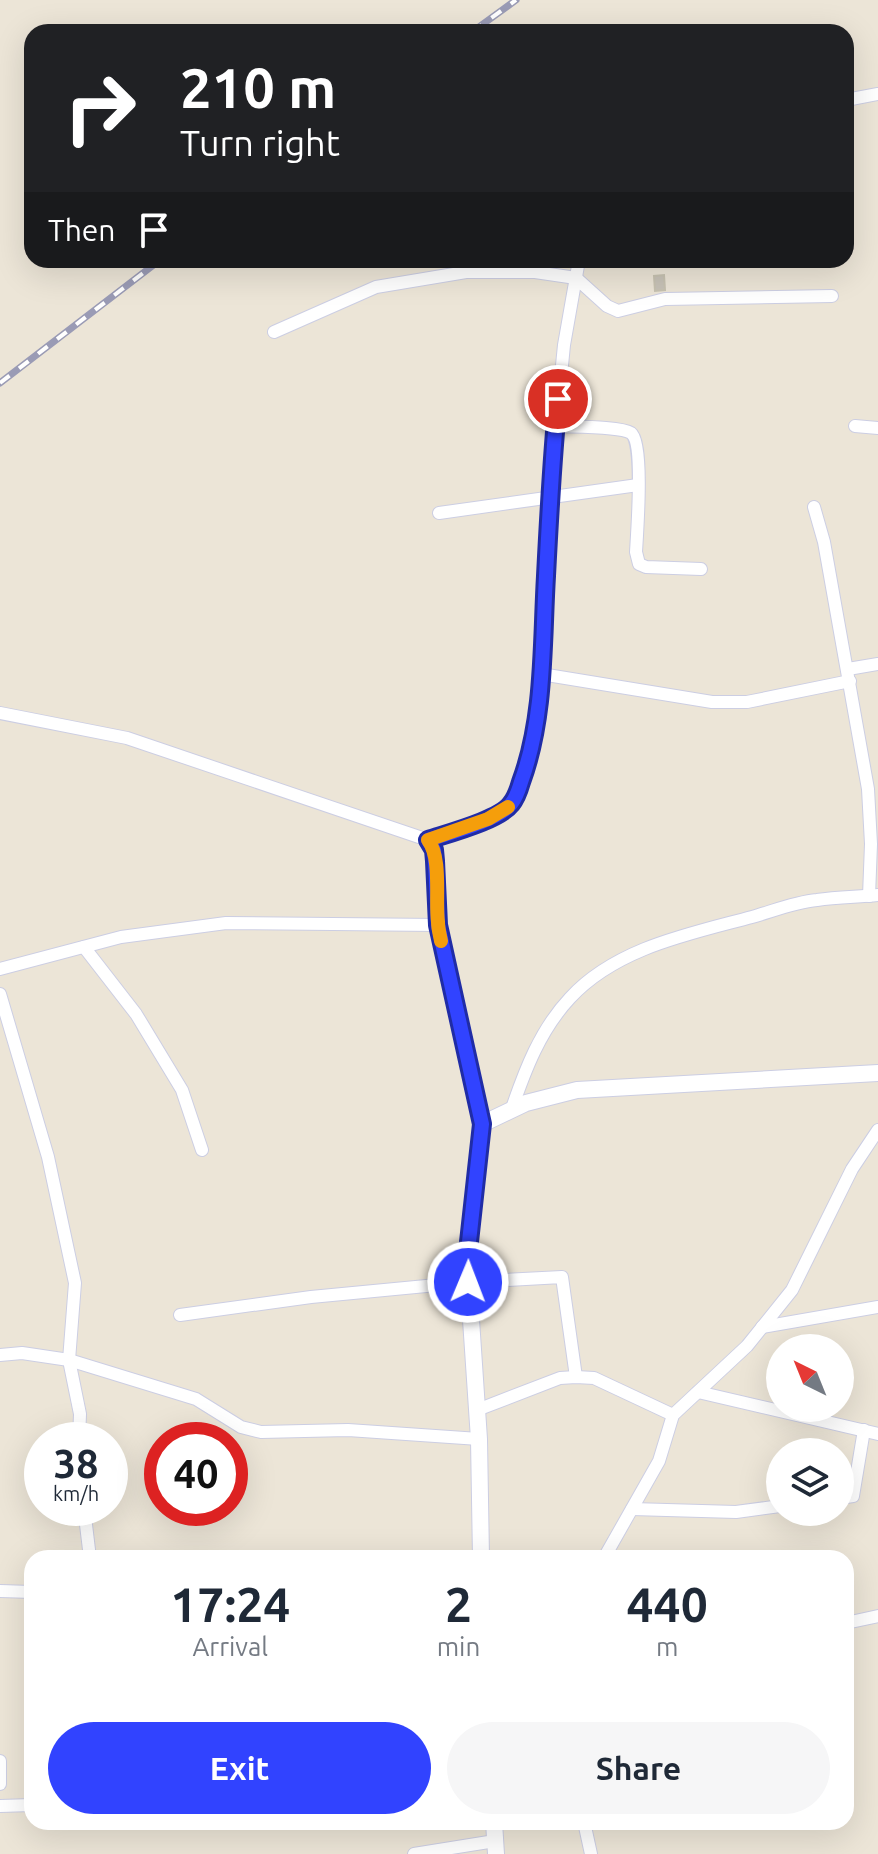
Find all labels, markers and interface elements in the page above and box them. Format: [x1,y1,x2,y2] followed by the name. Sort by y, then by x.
[48,56,152,160] icon: right
[180,56,336,119] text: 210 m
[180,122,340,163] text: Turn right
[132,208,176,252] icon: arrive
[48,213,116,247] text: Then
[524,365,592,433] pin
[536,377,580,421] icon: arrive
[426,1240,510,1324] position arrow
[766,1334,854,1422] north arrow
[766,1334,854,1526] map controls
[144,1422,248,1526] speed limit sign: 40
[766,1438,854,1526] button: layers
[53,1441,99,1486] text: 38
[53,1482,99,1505] text: km/h
[170,1577,290,1631] text: 17:24
[445,1577,472,1631] text: 2
[627,1577,708,1631] text: 440
[192,1632,268,1661] text: Arrival
[437,1632,480,1661] text: min
[656,1632,678,1661] text: m
[48,1722,431,1814] button: Exit
[447,1722,830,1814] button: Share

